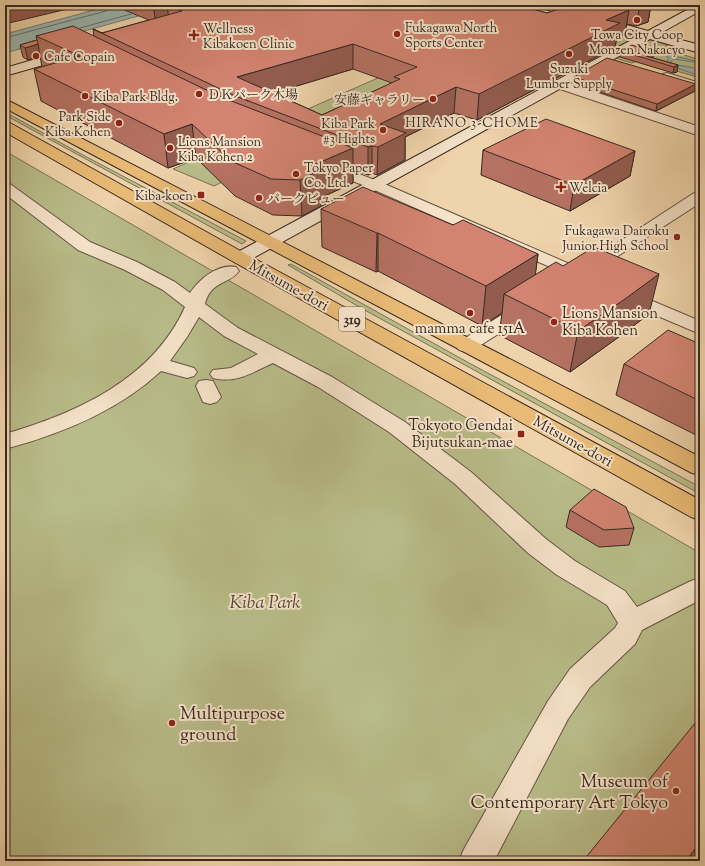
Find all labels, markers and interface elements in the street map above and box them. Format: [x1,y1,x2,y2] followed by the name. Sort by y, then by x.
[632,15,642,25] marker: Towa City Coop Monzen Nakacyo
[405,20,498,53] place label: Fukagawa North Sports Center
[203,21,295,54] place label: Wellness Kibakoen Clinic
[589,27,685,60] place label: Towa City Coop Monzen Nakacyo
[188,29,200,41] marker: Wellness Kibakoen Clinic
[392,29,402,39] marker: Fukagawa North Sports Center
[44,49,115,67] place label: Cafe Copain
[564,49,574,59] marker: Suzuki Lumber Supply
[31,51,41,61] marker: Cafe Copain
[526,61,613,94] place label: Suzuki Lumber Supply
[207,87,298,105] place label: ＤＫパーク木場
[93,89,178,107] place label: Kiba Park Bldg.
[194,89,204,99] marker: ＤＫパーク木場
[80,91,90,101] marker: Kiba Park Bldg.
[334,92,425,110] place label: 安藤ギャラリー
[428,94,438,104] marker: 安藤ギャラリー
[45,109,111,142] place label: Park Side Kiba Kohen
[405,115,539,133] district label: HIRANO 3-CHOME
[321,116,375,149] place label: Kiba Park #3 Hights
[114,118,124,128] marker: Park Side Kiba Kohen
[378,125,388,135] marker: Kiba Park #3 Hights
[178,134,262,167] place label: Lions Mansion Kiba Kohen 2
[165,143,175,153] marker: Lions Mansion Kiba Kohen 2
[304,160,373,193] place label: Tokyo Paper Co. Ltd.
[291,169,301,179] marker: Tokyo Paper Co. Ltd.
[569,180,607,198] place label: Welcia
[556,182,566,192] marker: Welcia
[135,188,193,206] place label: Kiba-koen
[196,190,206,200] marker: Kiba-koen
[267,191,345,209] place label: パークビュー
[254,193,264,203] marker: パークビュー
[561,223,670,256] place label: Fukagawa Dairoku Junior High School
[672,232,682,242] marker: Fukagawa Dairoku Junior High School
[245,256,332,317] street label: Mitsume-dori
[562,304,658,342] place label: Lions Mansion Kiba Kohen
[339,307,365,331] road number: 319
[465,308,475,318] marker: mamma cafe 151A
[549,317,559,327] marker: Lions Mansion Kiba Kohen
[415,319,525,340] place label: mamma cafe 151A
[529,412,616,473] street label: Mitsume-dori
[408,416,513,454] place label: Tokyoto Gendai Bijutsukan-mae
[516,429,526,439] marker: Tokyoto Gendai Bijutsukan-mae
[230,591,300,617] park label: Kiba Park
[180,702,285,749] place label: Multipurpose ground
[167,718,177,728] marker: Multipurpose ground
[471,770,669,817] place label: Museum of Contemporary Art Tokyo
[671,786,681,796] marker: Museum of Contemporary Art Tokyo

